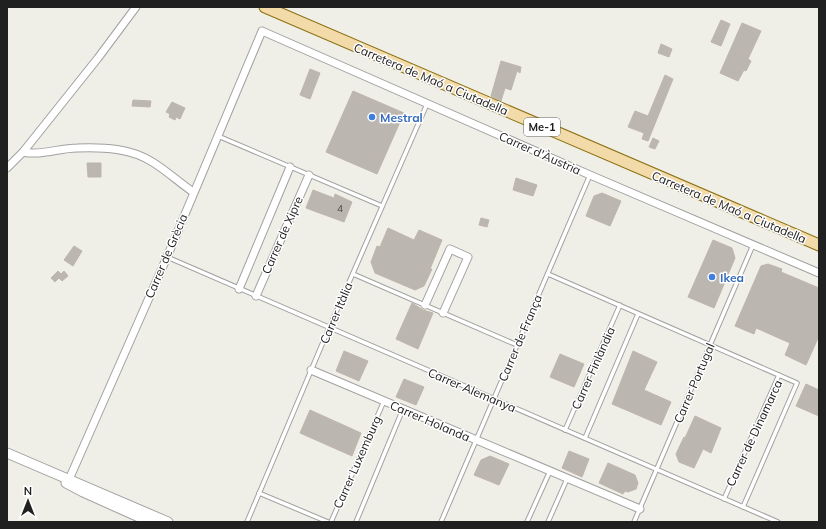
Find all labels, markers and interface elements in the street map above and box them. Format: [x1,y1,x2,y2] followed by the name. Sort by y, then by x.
[351,40,511,118] street label: Carretera de Maó a Ciutadella
[380,110,423,125] place label: Mestral
[367,112,377,122] marker: Mestral
[524,118,560,136] road number: Me-1
[497,128,583,178] street label: Carrer d'Àustria
[649,168,809,246] street label: Carretera de Maó a Ciutadella
[258,194,306,276] street label: Carrer de Xipre
[337,202,343,215] house number: 4
[141,212,191,300] street label: Carrer de Grècia
[720,270,744,285] place label: Ikea
[707,272,717,282] marker: Ikea
[316,280,356,346] street label: Carrer Itàlia
[495,292,545,384] street label: Carrer de França
[568,324,618,412] street label: Carrer Finlàndia
[670,341,718,425] street label: Carrer Portugal
[426,365,518,415] street label: Carrer Alemanya
[723,377,785,489] street label: Carrer de Dinamarca
[388,397,472,445] street label: Carrer Holanda
[330,413,384,511] street label: Carrer Luxemburg
[8,481,48,521] north arrow
[24,484,32,498] text: N

